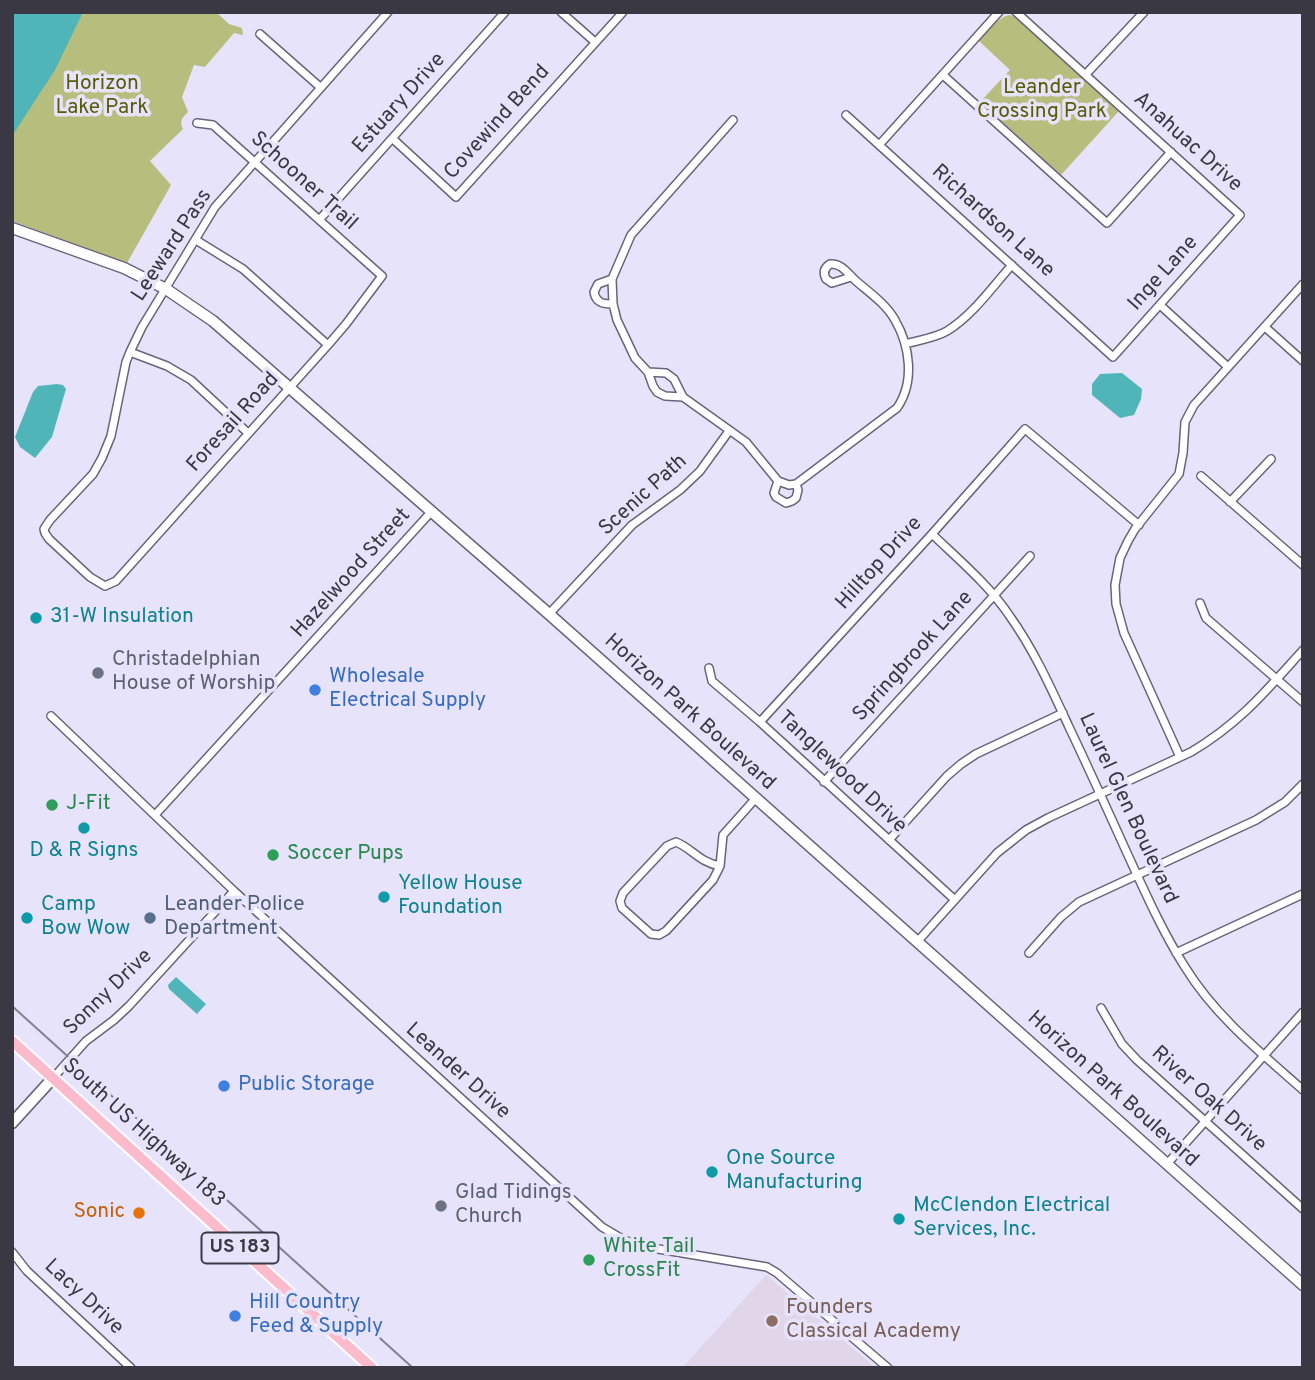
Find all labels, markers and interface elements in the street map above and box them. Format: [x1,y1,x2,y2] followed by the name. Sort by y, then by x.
[348,48,452,160] street label: Estuary Drive
[440,60,556,186] street label: Covewind Bend
[56,72,148,122] park label: Horizon Lake Park
[977,76,1107,126] park label: Leander Crossing Park
[1127,88,1247,198] street label: Anahuac Drive
[244,127,362,237] street label: Schooner Trail
[925,160,1059,284] street label: Richardson Lane
[127,185,219,307] street label: Leeward Pass
[1124,231,1204,317] street label: Inge Lane
[183,368,285,478] street label: Foresail Road
[595,450,693,542] street label: Scenic Path
[287,504,417,644] street label: Hazelwood Street
[832,512,928,616] street label: Hilltop Drive
[849,586,979,728] street label: Springbrook Lane
[50,605,194,631] place label: 31-W Insulation
[28,610,44,626] marker: 31-W Insulation
[598,629,780,797] street label: Horizon Park Boulevard
[112,648,275,698] place label: Christadelphian House of Worship
[90,665,106,681] marker: Christadelphian House of Worship
[329,665,486,715] place label: Wholesale Electrical Supply
[307,682,323,698] marker: Wholesale Electrical Supply
[771,706,911,840] street label: Tanglewood Drive
[1072,710,1182,908] street label: Laurel Glen Boulevard
[66,792,111,818] place label: J-Fit
[44,797,60,813] marker: J-Fit
[76,820,92,836] marker: D & R Signs
[30,839,138,865] place label: D & R Signs
[287,842,404,868] place label: Soccer Pups
[265,847,281,863] marker: Soccer Pups
[398,872,522,922] place label: Yellow House Foundation
[376,889,392,905] marker: Yellow House Foundation
[41,893,130,943] place label: Camp Bow Wow
[164,893,305,943] place label: Leander Police Department
[19,910,35,926] marker: Camp Bow Wow
[142,910,158,926] marker: Leander Police Department
[59,945,159,1041] street label: Sonny Drive
[1021,1006,1203,1174] street label: Horizon Park Boulevard
[399,1018,515,1126] street label: Leander Drive
[1145,1042,1271,1158] street label: River Oak Drive
[56,1054,230,1214] street label: South US Highway 183
[238,1073,375,1099] place label: Public Storage
[216,1078,232,1094] marker: Public Storage
[726,1147,863,1197] place label: One Source Manufacturing
[704,1164,720,1180] marker: One Source Manufacturing
[455,1181,572,1231] place label: Glad Tidings Church
[913,1194,1110,1244] place label: McClendon Electrical Services, Inc.
[433,1198,449,1214] marker: Glad Tidings Church
[74,1200,125,1226] place label: Sonic
[131,1205,147,1221] marker: Sonic
[891,1211,907,1227] marker: McClendon Electrical Services, Inc.
[202,1232,278,1264] road number: US 183
[603,1235,695,1285] place label: White Tail CrossFit
[581,1252,597,1268] marker: White Tail CrossFit
[38,1255,128,1341] street label: Lacy Drive
[249,1291,383,1341] place label: Hill Country Feed & Supply
[786,1296,961,1346] place label: Founders Classical Academy
[227,1308,243,1324] marker: Hill Country Feed & Supply
[764,1313,780,1329] marker: Founders Classical Academy

